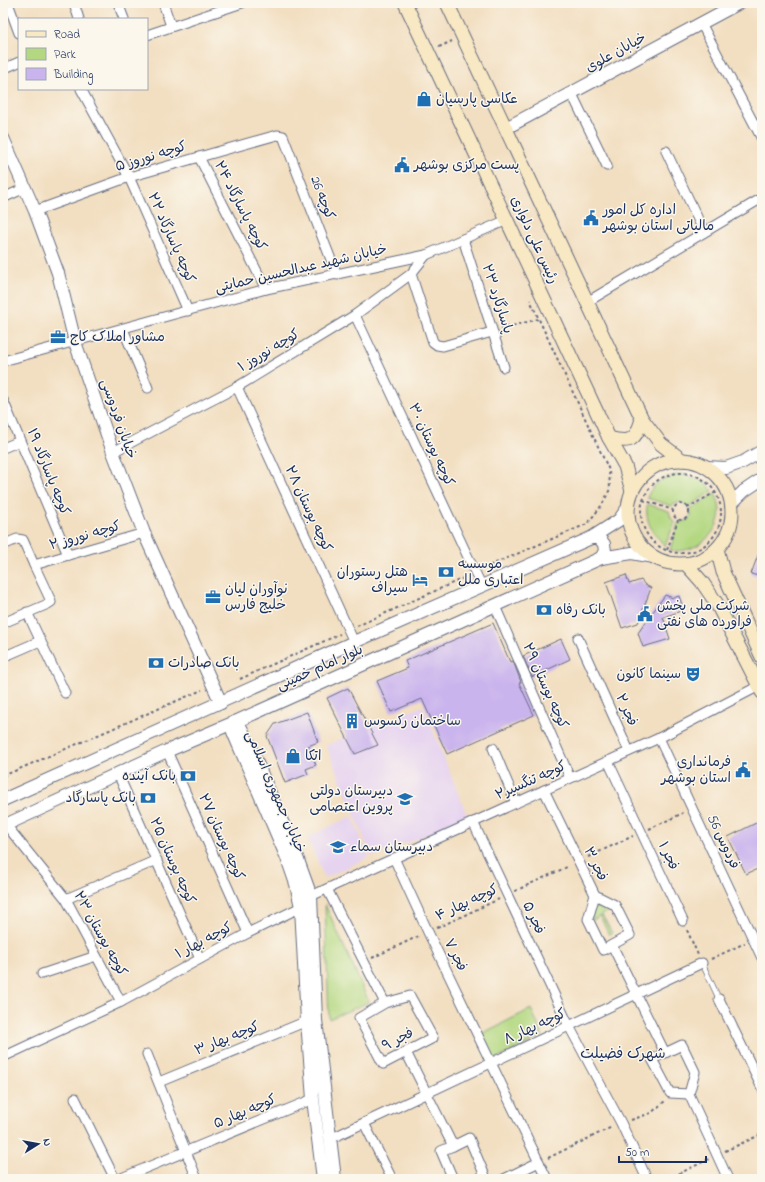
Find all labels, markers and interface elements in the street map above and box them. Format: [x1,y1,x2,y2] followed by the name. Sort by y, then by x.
[18,18,148,90] legend
[54,26,80,44] text: Road
[582,28,650,78] street label: خیابان علوی
[54,46,76,64] text: Park
[53,66,93,85] text: Building
[436,89,518,110] place label: عکاسی پارسیان
[415,90,433,108] shop icon: عکاسی پارسیان
[113,136,189,178] street label: کوچه نوروز ۵
[413,155,519,176] place label: پست مرکزی بوشهر
[393,156,411,174] public building icon: پست مرکزی بوشهر
[208,157,272,255] street label: کوچه پاسارگاد ۲۴
[304,173,340,223] street label: کوچه 26
[142,189,200,287] street label: کوچه پاسارگاد ۲۲
[504,193,564,287] street label: رئیس علی دلواری
[602,200,714,237] place label: اداره کل امور مالیاتی استان بوشهر
[582,209,600,227] public building icon: اداره کل امور مالیاتی استان بوشهر
[213,239,389,299] street label: خیابان شهید عبدالحسین حمایتی
[476,261,518,337] street label: پاسارگارد ۲۳
[234,324,304,378] street label: کوچه نوروز ۱
[70,327,165,348] place label: مشاور املاک کاج
[49,328,67,346] office icon: مشاور املاک کاج
[94,376,142,462] street label: خیابان فردوسی
[403,400,459,490] street label: کوچه بوستان ۳۰
[21,425,75,519] street label: کوچه پاسارگاد ۱۹
[279,462,337,556] street label: کوچه بوستان ۲۸
[47,516,123,556] street label: کوچه نوروز ۲
[458,554,523,591] place label: موسسه اعتباری ملل
[337,562,408,599] place label: هتل رستوران سیراف
[437,563,455,581] bank icon: موسسه اعتباری ملل
[411,571,429,589] hotel icon: هتل رستوران سیراف
[225,579,288,616] place label: نوآوران لیان خلیج فارس
[204,588,222,606] office icon: نوآوران لیان خلیج فارس
[657,596,752,633] place label: شرکت ملی پخش فراورده های نفتی
[556,600,606,621] place label: بانک رفاه
[535,601,553,619] bank icon: بانک رفاه
[636,605,654,623] public building icon: شرکت ملی پخش فراورده های نفتی
[273,640,367,696] street label: بلوار امام خمینی
[517,640,573,732] street label: کوچه بوستان ۲۹
[168,653,240,674] place label: بانک صادرات
[147,654,165,672] bank icon: بانک صادرات
[616,664,681,685] place label: سینما کانون
[684,665,702,683] theatre icon: سینما کانون
[610,690,642,730] street label: فجر ۲
[364,711,461,732] place label: ساختمان رکسوس
[343,712,361,730] building icon: ساختمان رکسوس
[240,727,310,857] street label: خیابان جمهوری اسلامی
[305,746,321,767] place label: اتکا
[284,747,302,765] shop icon: اتکا
[660,752,731,789] place label: فرمانداری استان بوشهر
[492,756,570,806] street label: کوچه تنگسیر۲
[734,761,752,779] public building icon: فرمانداری استان بوشهر
[122,766,176,787] place label: بانک آینده
[179,767,197,785] bank icon: بانک آینده
[309,781,393,818] place label: دبیرستان دولتی پروین اعتصامی
[66,788,136,809] place label: بانک پاسارگاد
[139,789,157,807] bank icon: بانک پاسارگاد
[192,790,250,884] street label: کوچه بوستان ۲۷
[396,790,414,808] school or university icon: دبیرستان دولتی پروین اعتصامی
[701,811,745,873] street label: فردوس 56
[144,814,200,908] street label: کوچه بوستان ۲۵
[350,837,433,858] place label: دبیرستان سماء
[329,838,347,856] school or university icon: دبیرستان سماء
[652,838,684,874] street label: فجر ۱
[578,843,612,885] street label: فجر ۳
[432,879,502,927] street label: کوچه بهار ۴
[68,887,132,981] street label: کوچه بوستان ۲۳
[516,898,550,938] street label: فجر ۵
[172,917,236,965] street label: کوچه بهار ۱
[438,935,472,975] street label: فجر ۷
[500,1003,570,1051] street label: کوچه بهار ۸
[191,1016,263,1062] street label: کوچه بهار ۳
[378,1023,418,1057] street label: فجر ۹
[580,1043,666,1065] district label: شهرک فضیلت
[210,1089,280,1135] street label: کوچه بهار ۵
[18,1124,58,1164] north arrow
[38,1137,55,1147] text: N
[619,1138,706,1164] scale bar
[625,1144,649,1162] text: 50 m

